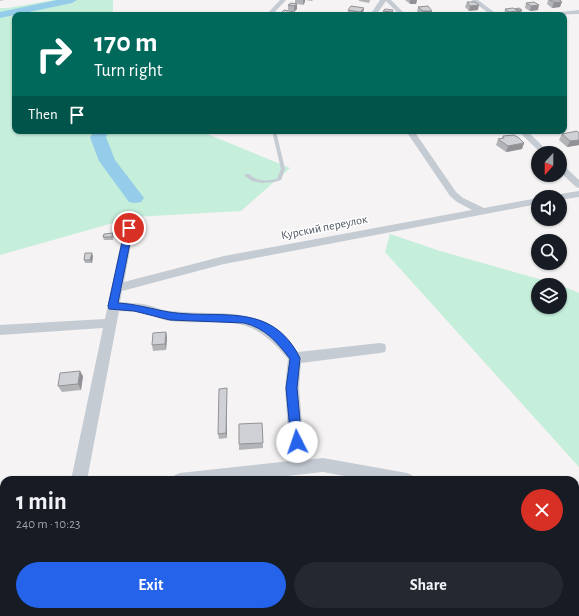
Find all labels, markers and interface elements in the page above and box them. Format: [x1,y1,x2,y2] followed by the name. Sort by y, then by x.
[28,28,80,80] icon: right
[94,29,158,57] text: 170 m
[94,62,163,80] text: Turn right
[66,104,88,126] icon: arrive
[28,107,58,122] text: Then
[531,146,567,182] north arrow
[531,146,567,314] map controls
[531,190,567,226] button: sound
[112,211,146,245] pin
[280,213,369,242] street label: Курский переулок
[118,217,140,239] icon: arrive
[531,234,567,270] button: search
[531,278,567,314] button: layers
[276,421,318,463] position arrow
[521,489,563,531] button: close
[16,490,67,514] text: 1 min
[16,518,80,531] text: 240 m · 10:23
[16,562,286,608] button: Exit
[294,562,563,608] button: Share

